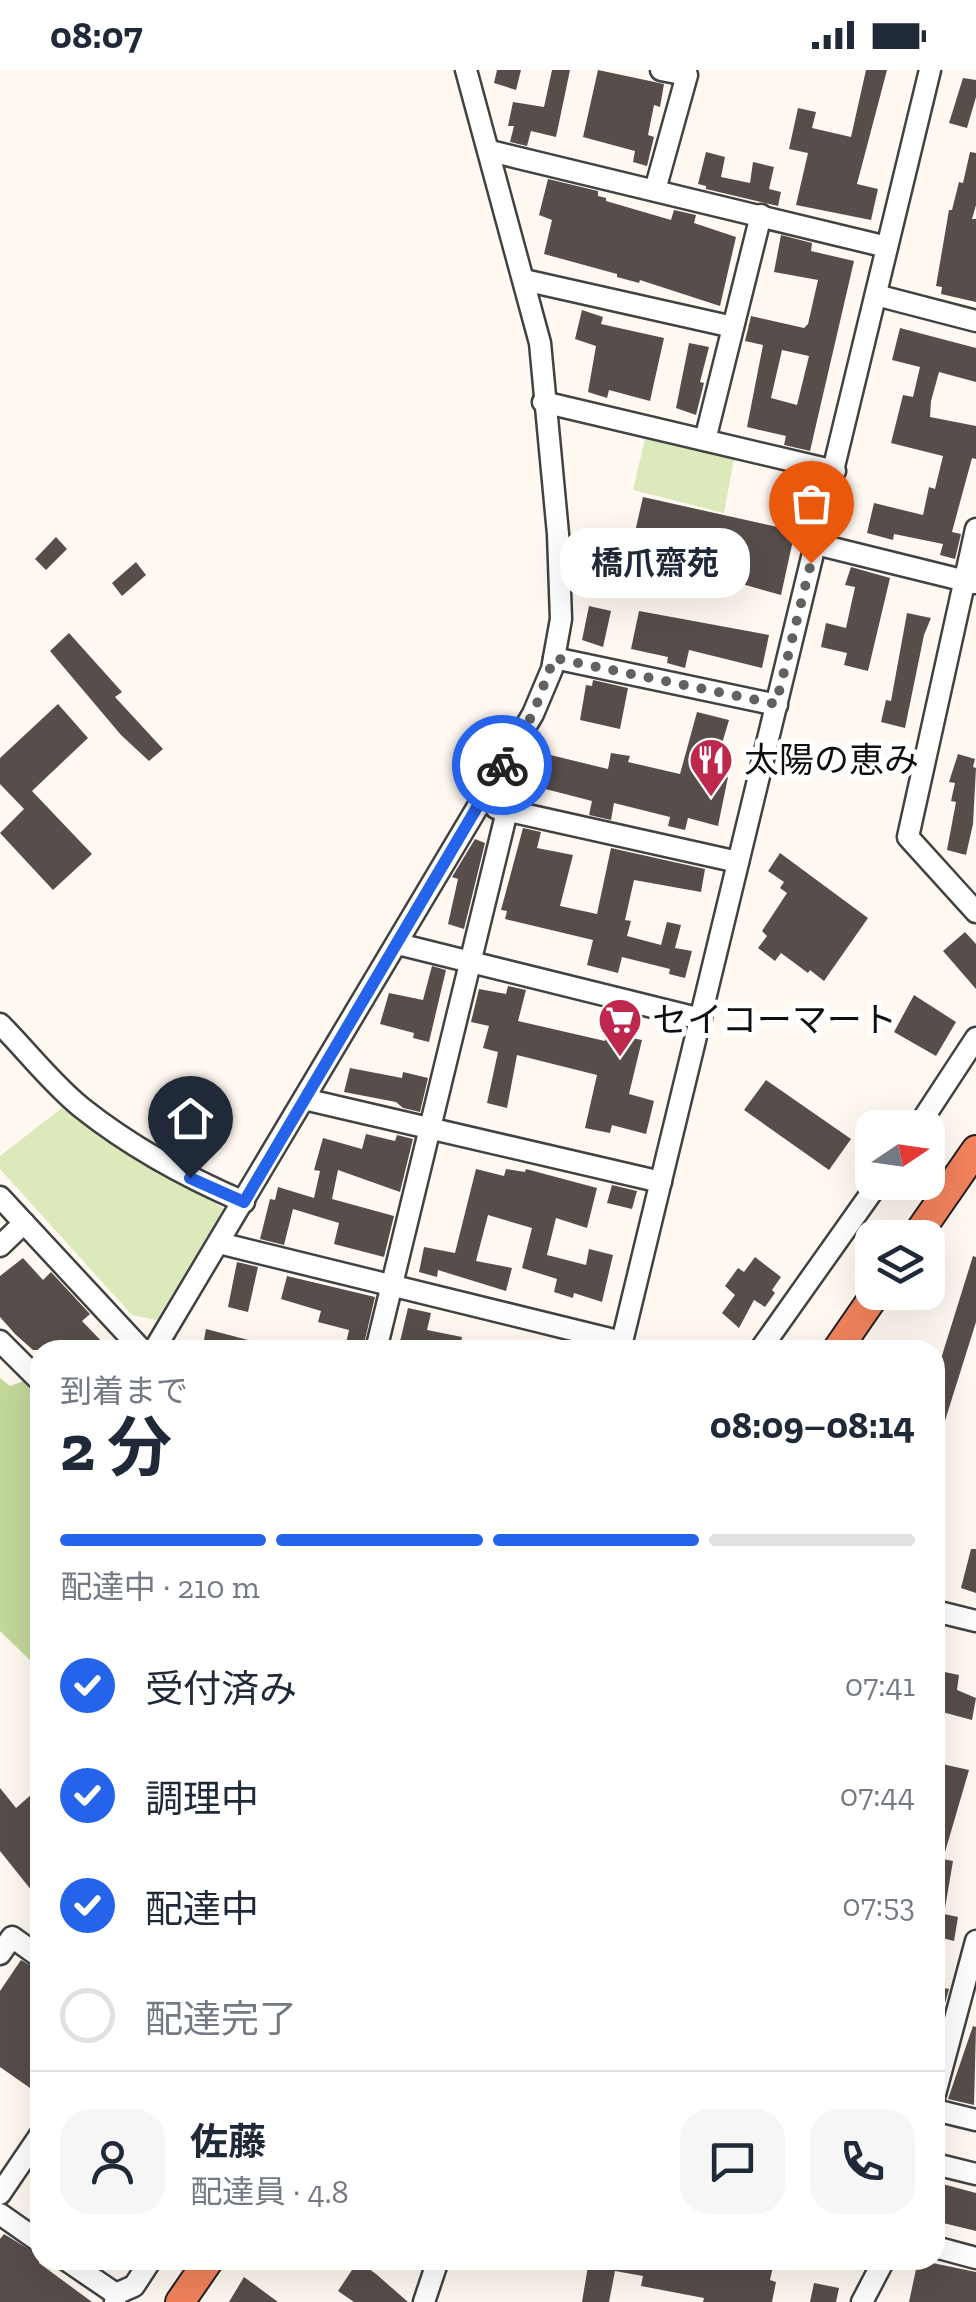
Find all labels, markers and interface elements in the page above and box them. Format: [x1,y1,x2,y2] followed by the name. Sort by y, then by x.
[50,12,143,58] text: 08:07
[769,461,854,564] pin
[784,476,839,531] icon: bag
[561,528,751,598] callout: 橋爪齋苑
[591,544,719,582] text: 橋爪齋苑
[452,715,552,815] courier
[688,737,734,798] restaurant icon: 太陽の恵み
[475,738,530,793] icon: bike
[744,739,919,781] place label: 太陽の恵み
[597,997,643,1058] supermarket icon: セイコーマート
[652,999,897,1041] place label: セイコーマート
[148,1076,233,1179] pin
[163,1091,218,1146] icon: home
[855,1110,945,1200] north arrow
[855,1110,945,1310] map controls
[855,1220,945,1310] button: layers
[60,1372,188,1410] text: 到着まで
[710,1402,915,1448] text: 08:09–08:14
[60,1409,172,1487] text: 2 分
[60,1568,260,1606] text: 配達中 · 210 m
[60,1658,115,1713] icon: check
[145,1666,297,1712] text: 受付済み
[845,1666,915,1704] text: 07:41
[60,1768,115,1823] icon: check
[145,1776,259,1822] text: 調理中
[840,1776,915,1814] text: 07:44
[60,1878,115,1933] icon: check
[145,1886,259,1932] text: 配達中
[842,1886,915,1924] text: 07:53
[145,1996,297,2042] text: 配達完了
[60,2109,165,2214] button: person
[680,2109,785,2214] button: chat
[810,2109,915,2214] button: phone
[190,2119,266,2165] text: 佐藤
[190,2173,349,2211] text: 配達員 · 4.8

